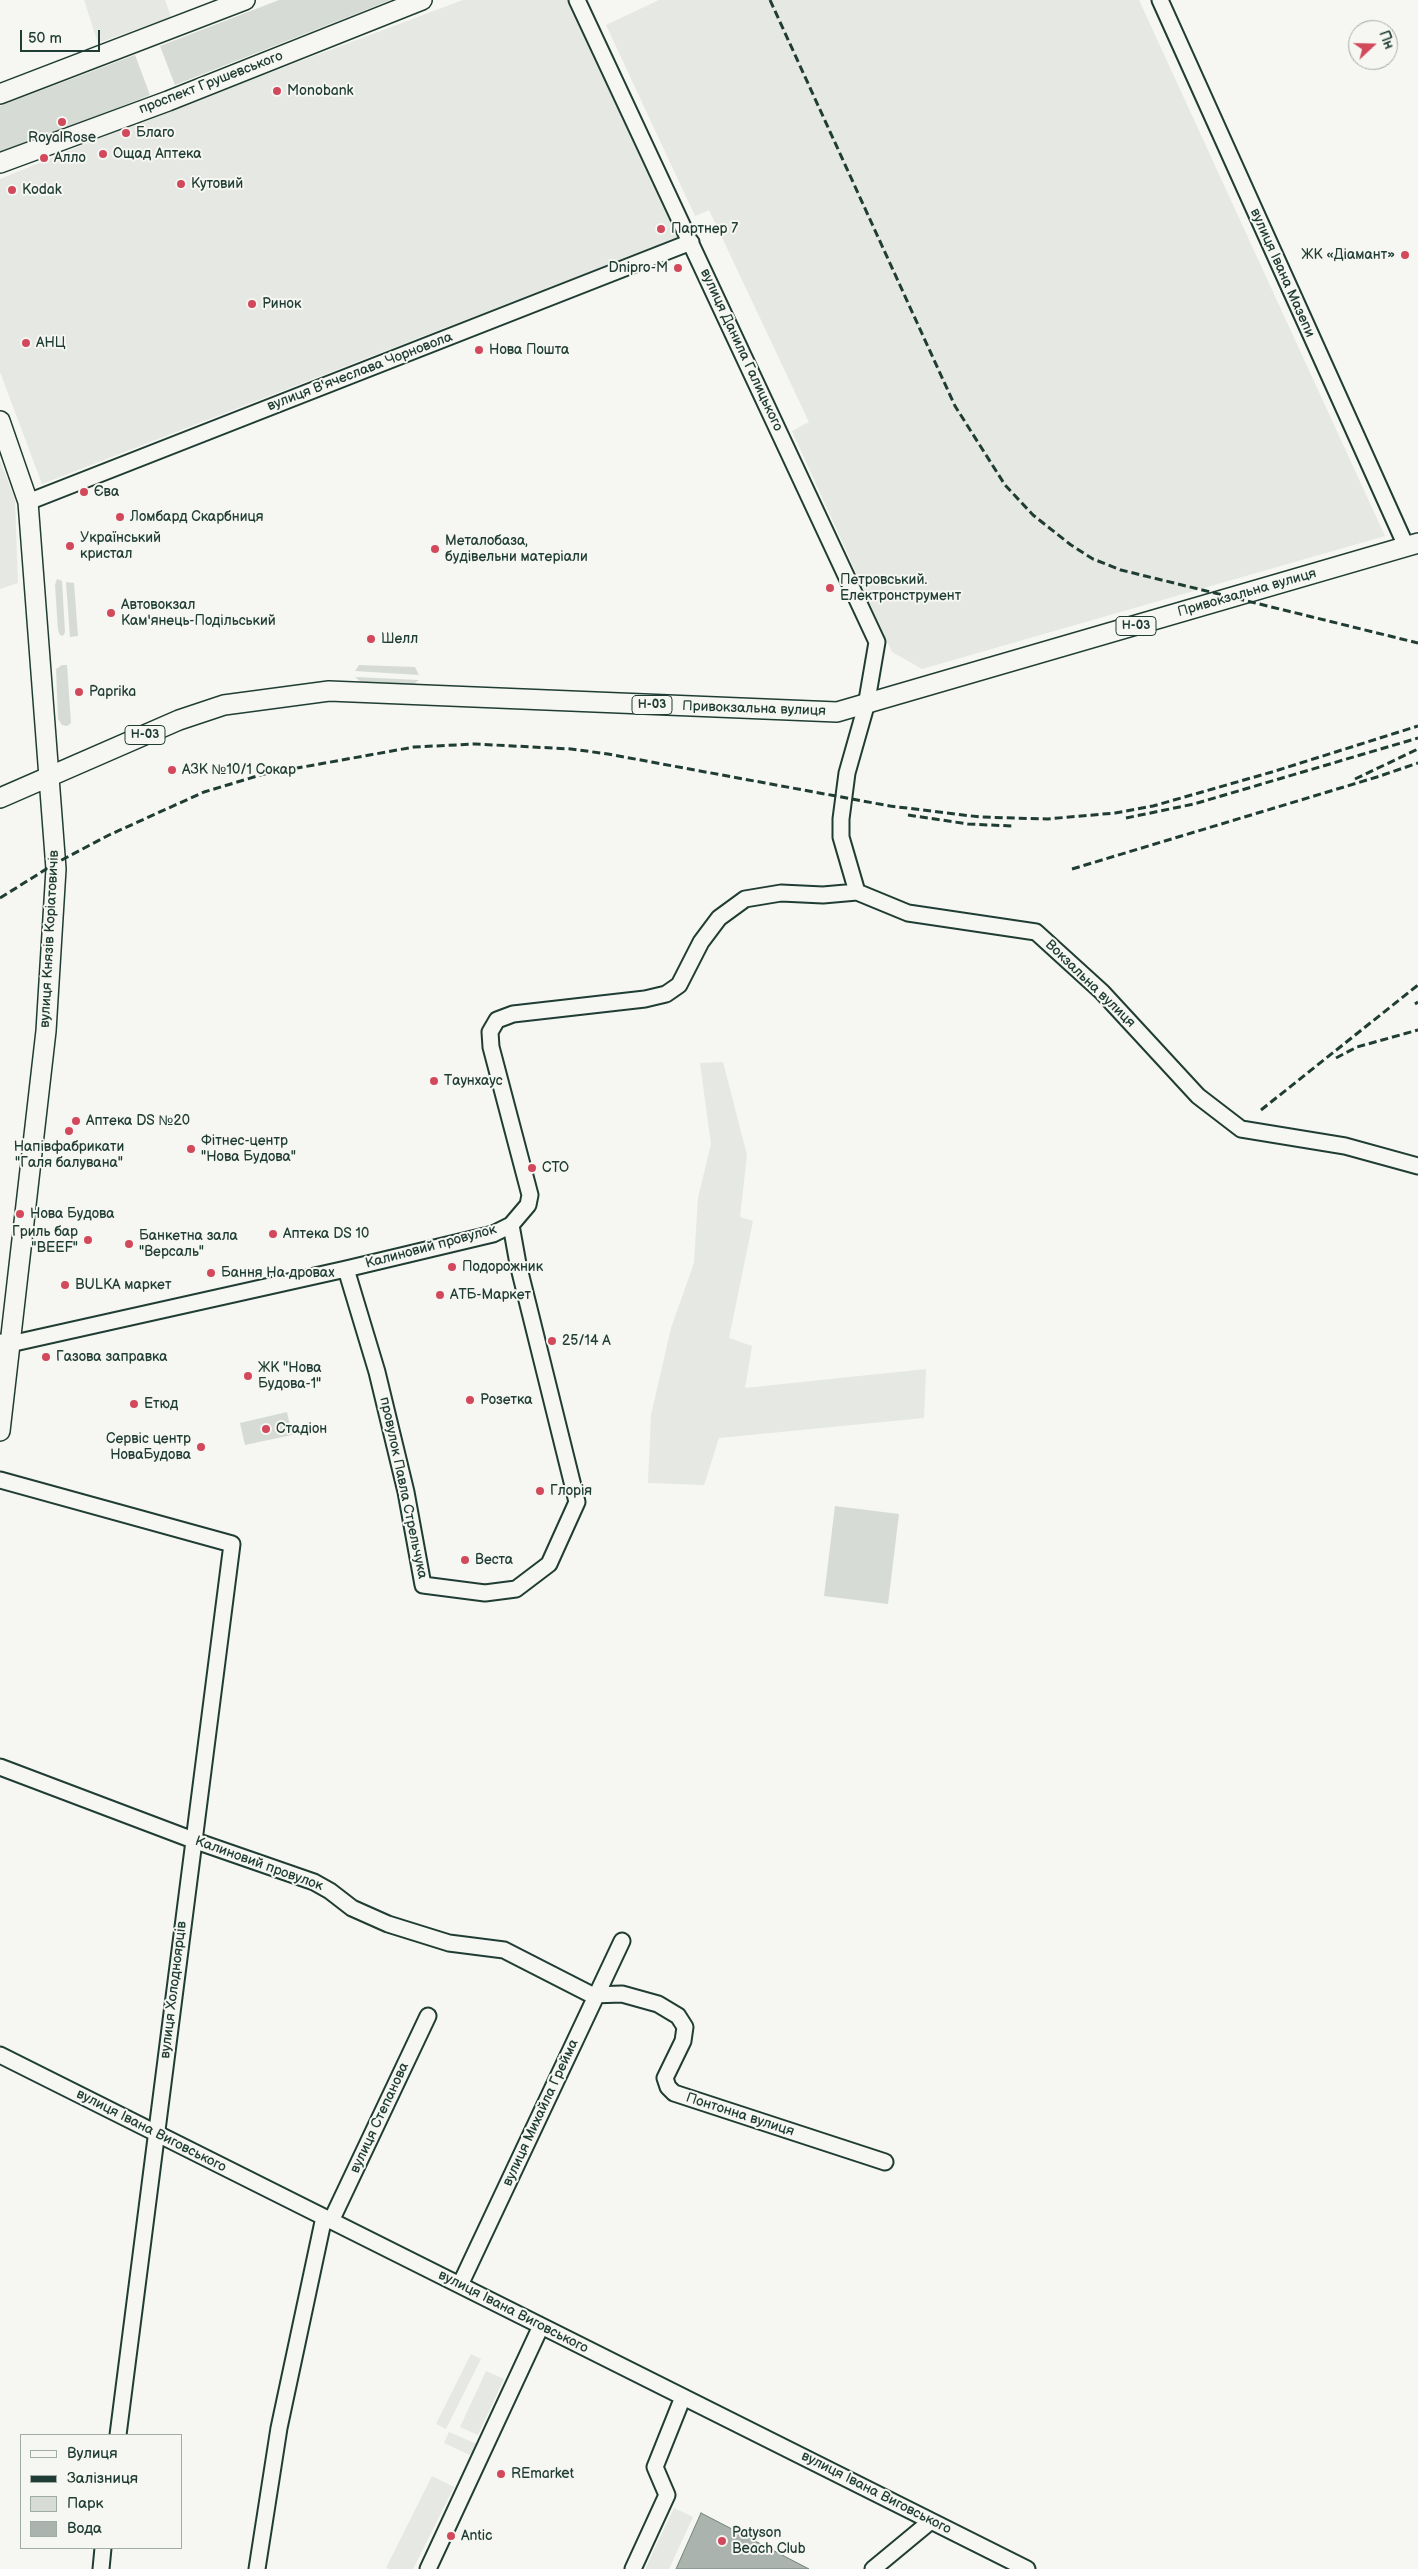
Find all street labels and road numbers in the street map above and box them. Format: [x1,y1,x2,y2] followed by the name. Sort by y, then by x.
[137,48,285,118] street label: проспект Грушевського
[1246,206,1318,340] street label: вулиця Івана Мазепи
[696,266,786,434] street label: вулиця Данила Галицького
[265,329,455,415] street label: вулиця В'ячеслава Чорновола
[1176,565,1318,621] street label: Привокзальна вулиця
[1116,616,1156,636] road number: Н-03
[632,696,672,714] road number: Н-03
[682,698,826,720] street label: Привокзальна вулиця
[125,726,165,744] road number: Н-03
[37,850,63,1028] street label: вулиця Князів Коріатовичів
[1041,937,1139,1031] street label: Вокзальна вулиця
[364,1221,498,1273] street label: Калиновий провулок
[376,1396,430,1580] street label: провулок Павла Стрельчука
[193,1833,325,1895] street label: Калиновий провулок
[157,1920,191,2060] street label: вулиця Холодноярців
[500,2037,582,2189] street label: вулиця Михайла Грейма
[347,2060,413,2176] street label: вулиця Степанова
[73,2086,229,2176] street label: вулиця Івана Виговського
[684,2090,796,2140] street label: Понтонна вулиця
[435,2267,591,2357] street label: вулиця Івана Виговського
[798,2448,954,2538] street label: вулиця Івана Виговського

